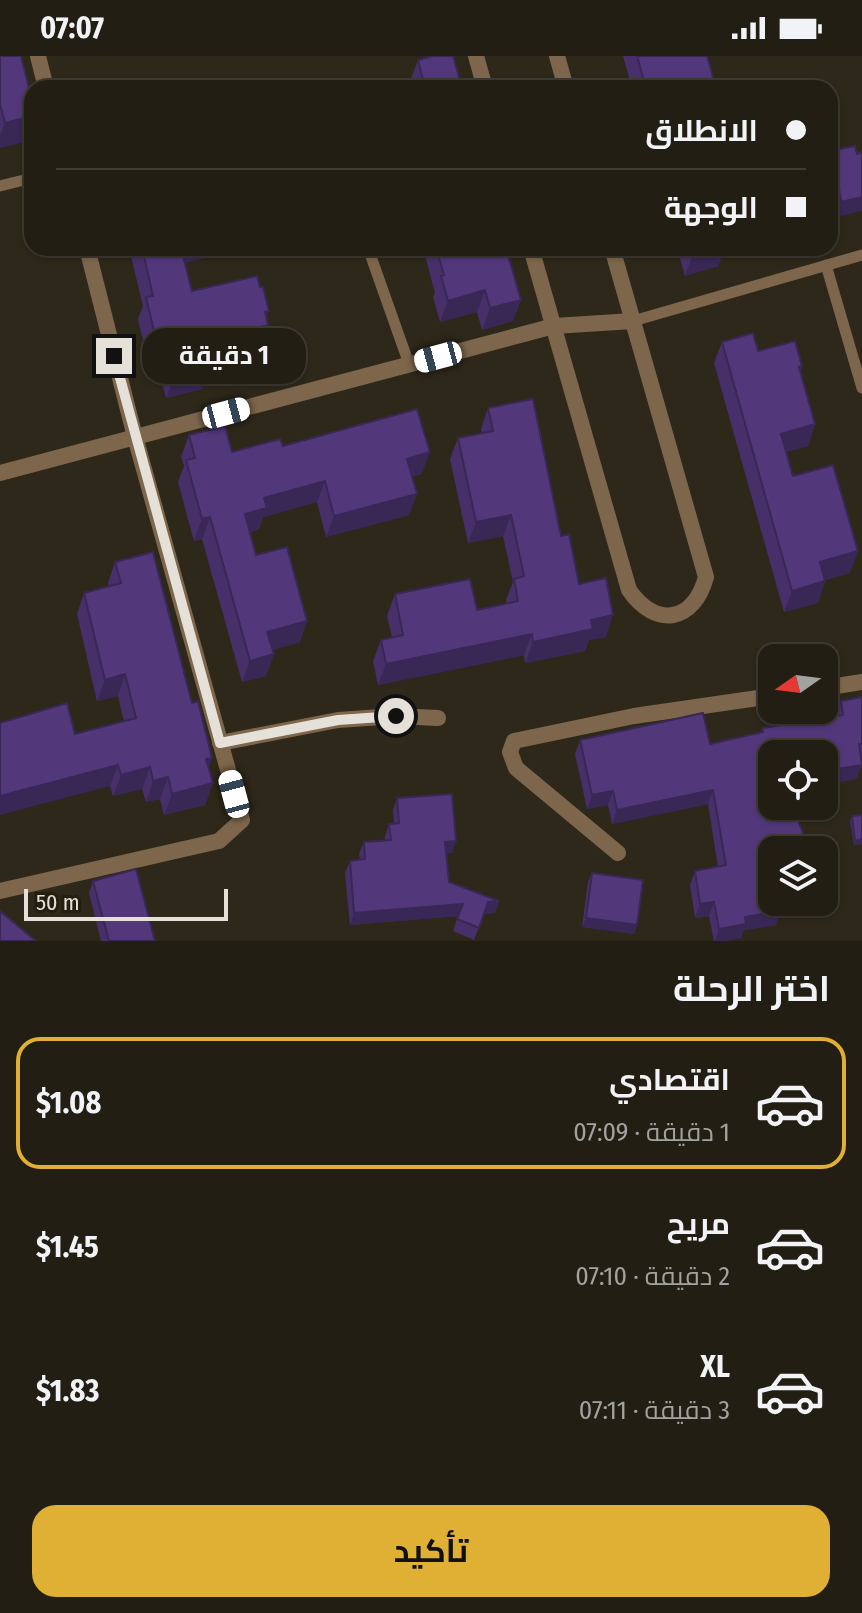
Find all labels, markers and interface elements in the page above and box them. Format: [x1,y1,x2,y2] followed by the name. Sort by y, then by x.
[40,10,104,46] text: 07:07
[645,113,758,149] text: الانطلاق
[664,190,758,226] text: الوجهة
[142,328,306,384] callout: 1 دقيقة
[96,338,132,374] route end
[412,339,464,375] car
[179,340,269,371] text: 1 دقيقة
[200,395,252,431] car
[758,644,838,724] north arrow
[758,644,838,916] map controls
[378,698,414,734] route start
[758,740,838,820] button: locate
[216,768,252,820] car
[758,836,838,916] button: layers
[24,885,228,921] scale bar
[36,889,80,916] text: 50 m
[673,967,830,1011] text: اختر الرحلة
[609,1062,730,1098] text: اقتصادي
[754,1067,826,1139] icon: car
[36,1085,101,1121] text: $1.08
[573,1117,730,1148] text: 1 دقيقة · 07:09
[667,1206,730,1242] text: مريح
[754,1211,826,1283] icon: car
[36,1229,99,1265] text: $1.45
[575,1261,730,1292] text: 2 دقيقة · 07:10
[700,1349,730,1385] text: XL
[754,1355,826,1427] icon: car
[36,1373,99,1409] text: $1.83
[579,1395,730,1426] text: 3 دقيقة · 07:11
[32,1505,830,1597] button: تأكيد

